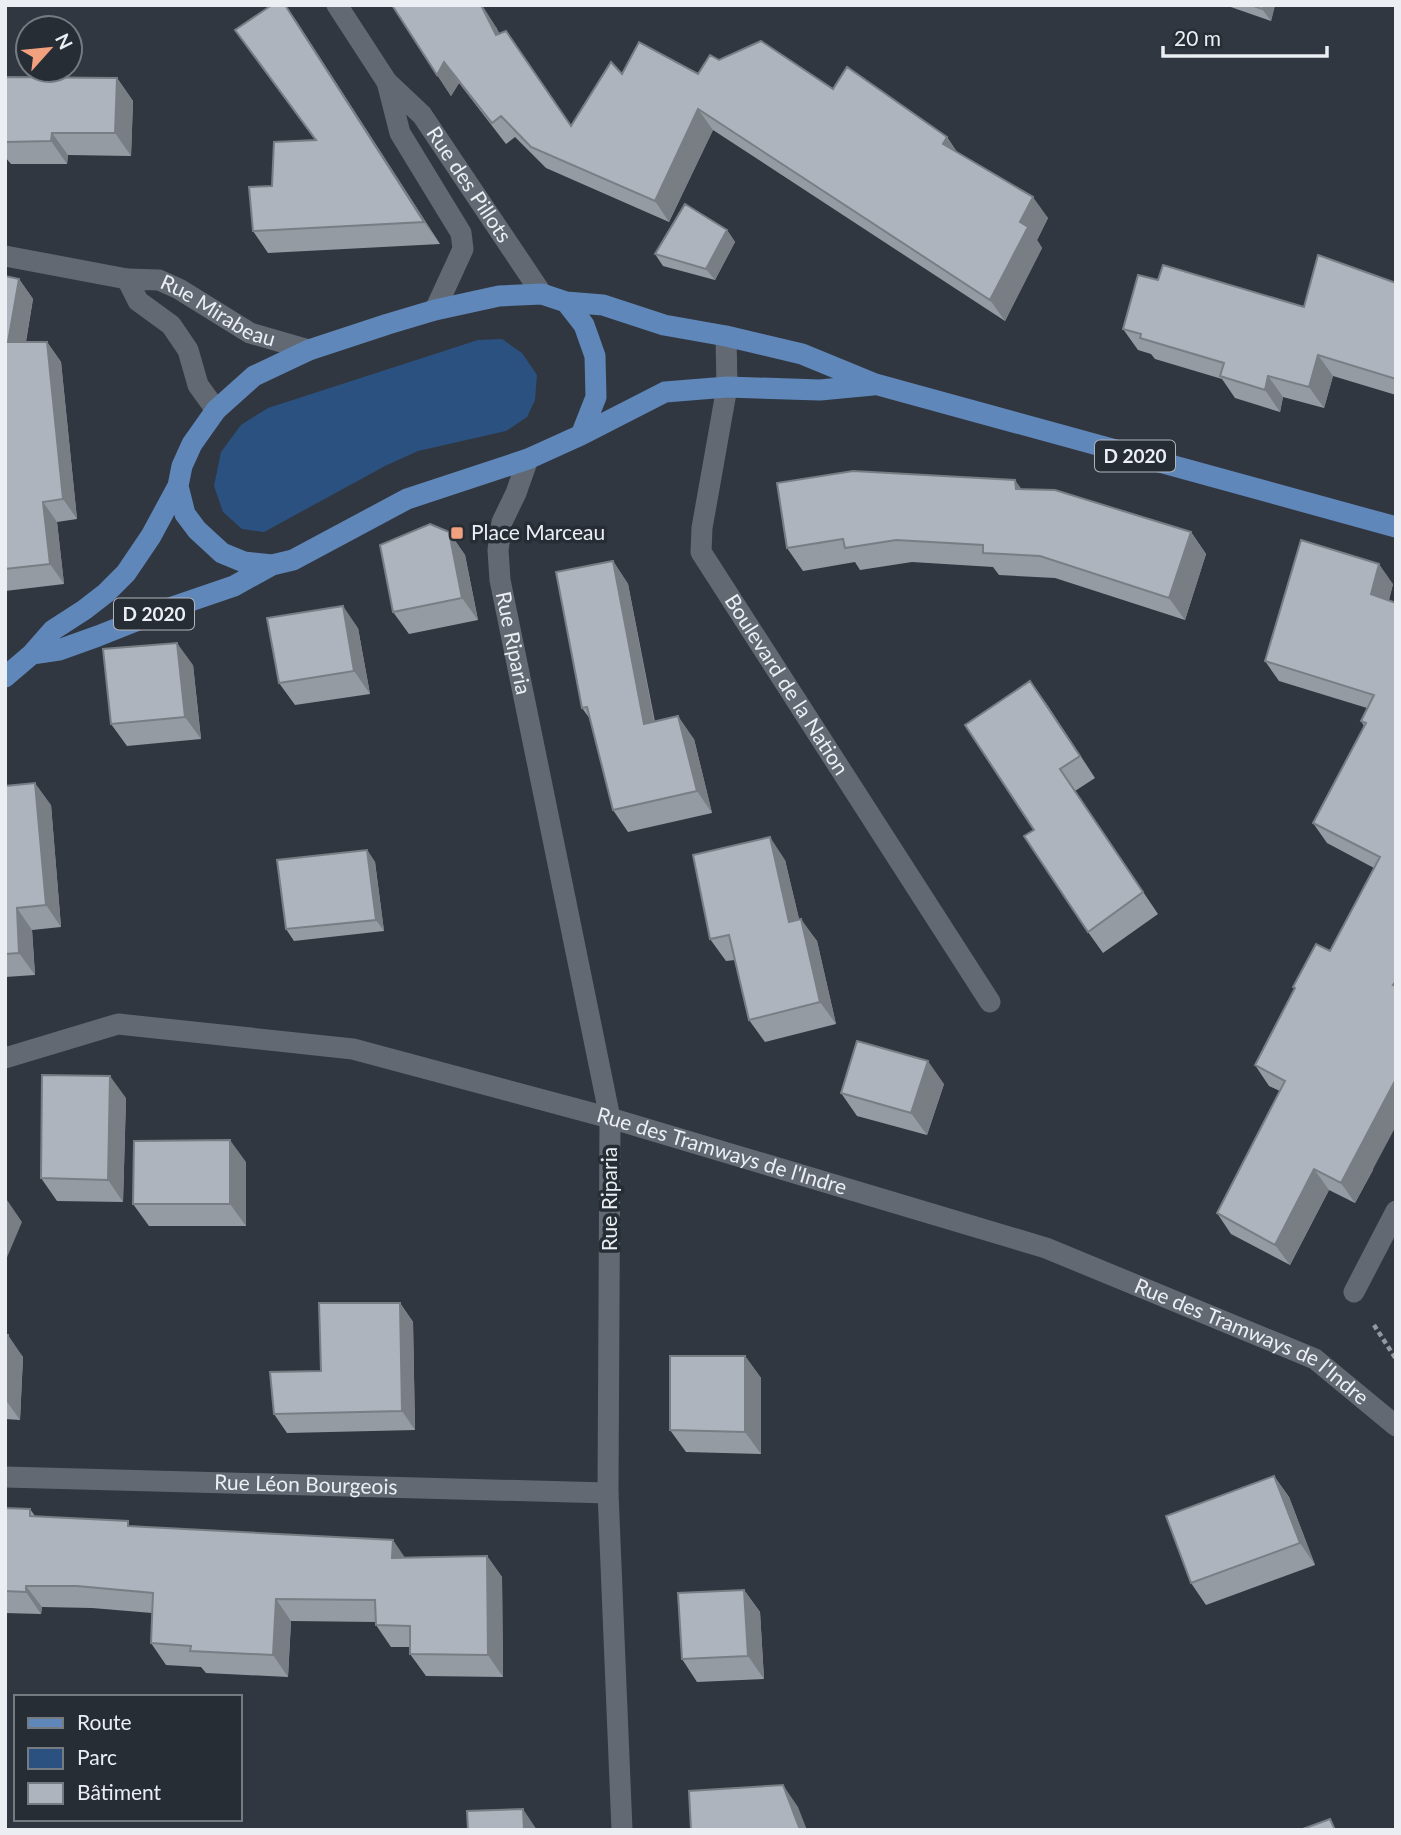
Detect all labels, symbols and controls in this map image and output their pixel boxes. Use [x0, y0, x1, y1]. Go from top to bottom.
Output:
north arrow [14, 14, 84, 84]
scale bar [1163, 14, 1328, 58]
text: 20 m [1174, 25, 1221, 50]
text: N [51, 29, 78, 53]
street label: Rue des Pillots [422, 121, 518, 247]
street label: Rue Mirabeau [157, 268, 279, 351]
road number: D 2020 [1095, 440, 1175, 471]
place label: Place Marceau [471, 519, 605, 544]
marker: Place Marceau [449, 525, 465, 541]
street label: Rue Riparia [492, 589, 537, 696]
street label: Boulevard de la Nation [720, 589, 855, 779]
road number: D 2020 [114, 598, 194, 629]
street label: Rue des Tramways de l'Indre [594, 1101, 850, 1199]
street label: Rue Riparia [596, 1147, 621, 1251]
street label: Rue des Tramways de l'Indre [1131, 1272, 1374, 1409]
street label: Rue Léon Bourgeois [214, 1469, 398, 1498]
legend [14, 1695, 242, 1821]
text: Route [77, 1709, 132, 1734]
text: Parc [77, 1744, 117, 1769]
text: Bâtiment [77, 1779, 162, 1804]

